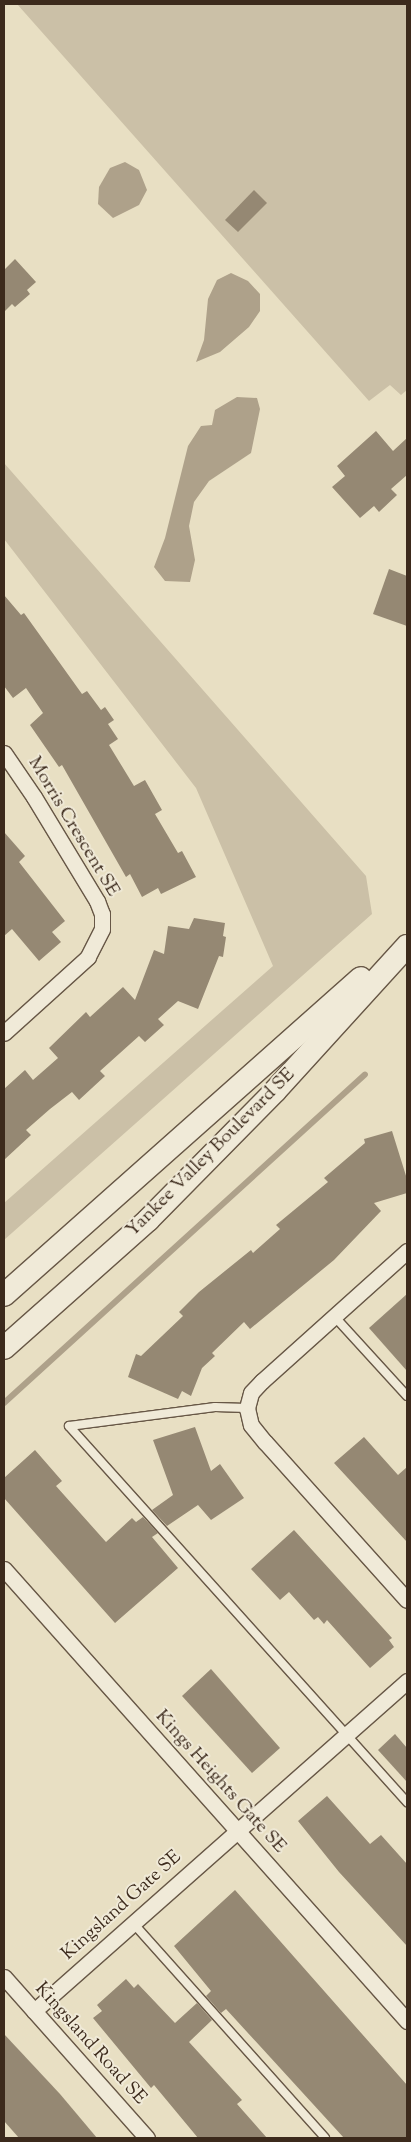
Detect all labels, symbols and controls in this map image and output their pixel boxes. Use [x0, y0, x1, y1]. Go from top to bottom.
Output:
street label: Morris Crescent SE [22, 753, 124, 901]
street label: Yankee Valley Boulevard SE [122, 1064, 300, 1242]
street label: Kings Heights Gate SE [150, 1706, 290, 1858]
street label: Kingsland Gate SE [57, 1846, 187, 1966]
street label: Kingsland Road SE [29, 1978, 151, 2110]

